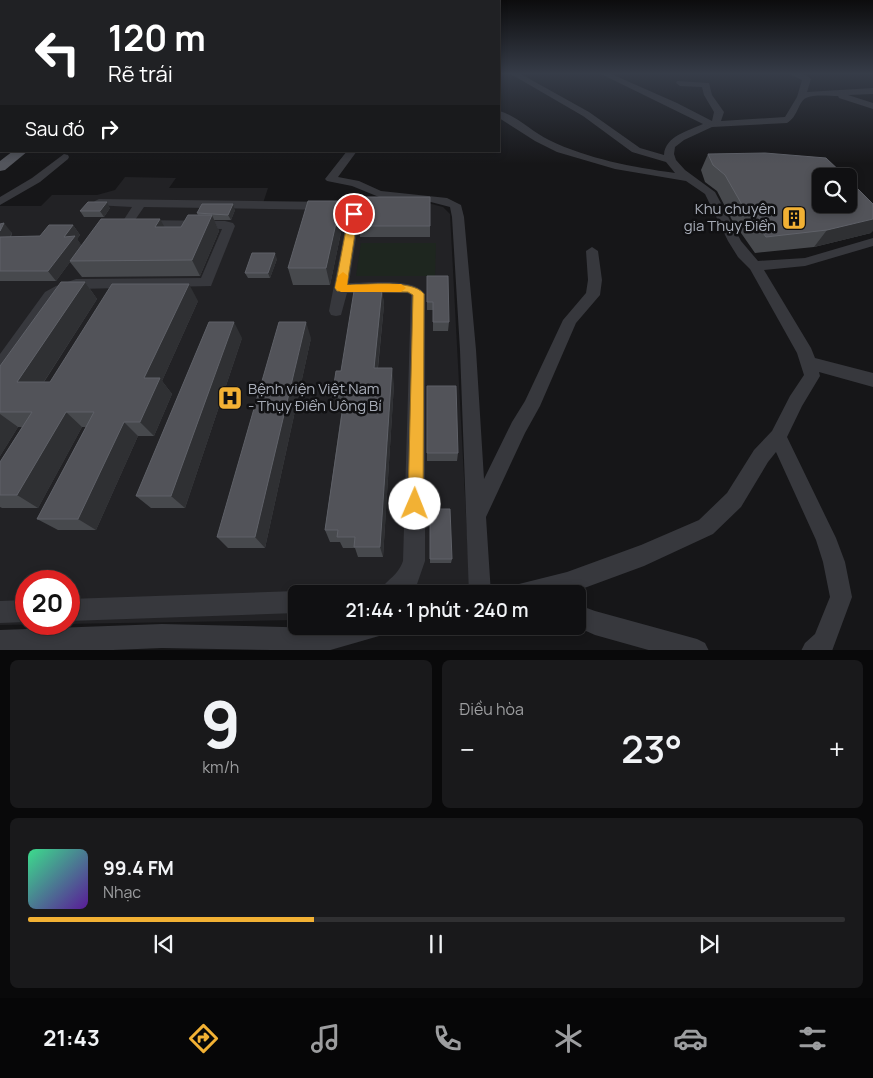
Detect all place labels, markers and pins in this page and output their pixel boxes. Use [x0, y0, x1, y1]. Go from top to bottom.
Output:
pin [333, 193, 375, 235]
place label: Khu chuyên gia Thụy Điển [684, 198, 776, 236]
building icon: Khu chuyên gia Thụy Điển [781, 205, 807, 231]
place label: Bệnh viện Việt Nam - Thụy Điển Uông Bí [248, 378, 382, 416]
hospital icon: Bệnh viện Việt Nam - Thụy Điển Uông Bí [217, 385, 243, 411]

